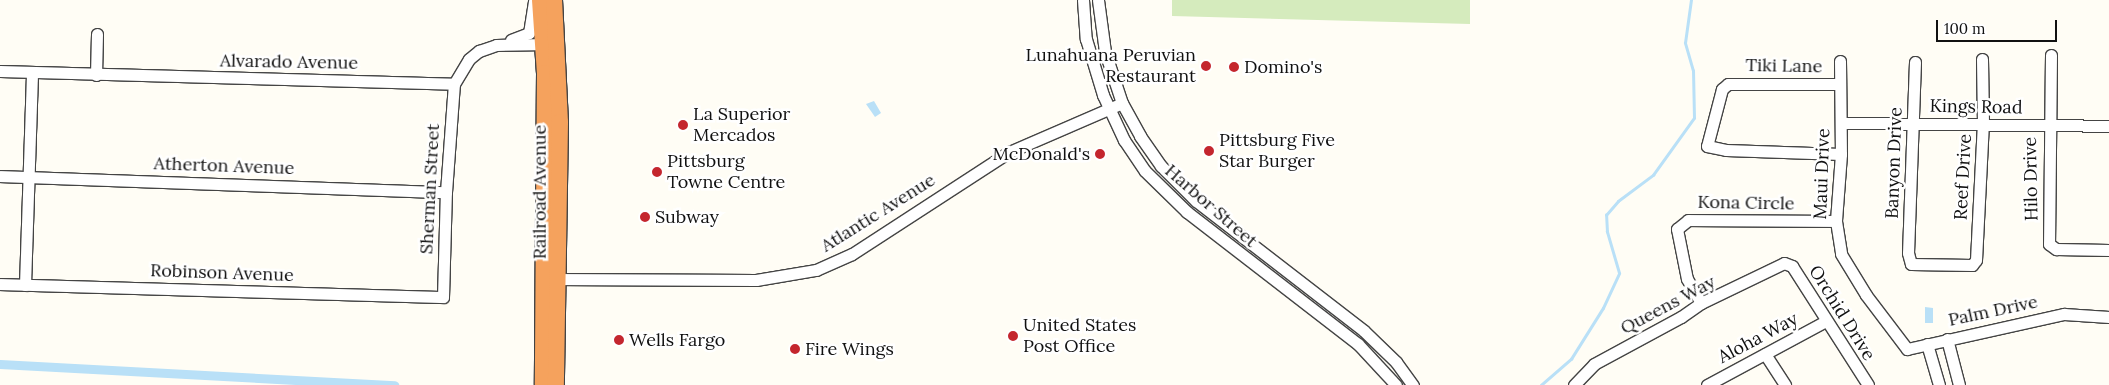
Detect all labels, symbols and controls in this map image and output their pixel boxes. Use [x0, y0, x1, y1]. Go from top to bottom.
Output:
scale bar [1939, 10, 2060, 42]
text: 100 m [1944, 19, 1985, 38]
place label: Lunahuana Peruvian Restaurant [1026, 45, 1196, 88]
street label: Alvarado Avenue [220, 50, 358, 74]
street label: Tiki Lane [1745, 55, 1823, 77]
place label: Domino's [1244, 56, 1322, 78]
marker: Lunahuana Peruvian Restaurant [1200, 60, 1212, 72]
marker: Domino's [1228, 61, 1240, 73]
street label: Kings Road [1929, 95, 2023, 119]
place label: La Superior Mercados [693, 104, 790, 146]
street label: Banyon Drive [1881, 107, 1907, 219]
marker: La Superior Mercados [677, 119, 689, 131]
street label: Sherman Street [416, 123, 444, 255]
street label: Railroad Avenue [529, 125, 551, 259]
street label: Maui Drive [1810, 128, 1834, 220]
place label: Pittsburg Five Star Burger [1219, 130, 1335, 172]
street label: Reef Drive [1950, 133, 1976, 221]
street label: Hilo Drive [2019, 137, 2043, 221]
place label: McDonald's [992, 143, 1090, 165]
marker: Pittsburg Five Star Burger [1203, 145, 1215, 157]
marker: McDonald's [1094, 148, 1106, 160]
place label: Pittsburg Towne Centre [667, 151, 785, 193]
street label: Atherton Avenue [153, 153, 295, 179]
street label: Harbor Street [1160, 160, 1262, 252]
marker: Pittsburg Towne Centre [651, 166, 663, 178]
street label: Atlantic Avenue [817, 169, 939, 257]
street label: Kona Circle [1697, 191, 1795, 215]
place label: Subway [655, 206, 719, 228]
marker: Subway [639, 211, 651, 223]
street label: Robinson Avenue [150, 260, 294, 286]
street label: Orchid Drive [1804, 262, 1880, 364]
street label: Queens Way [1617, 271, 1719, 339]
street label: Palm Drive [1946, 291, 2040, 331]
street label: Aloha Way [1714, 308, 1802, 368]
place label: United States Post Office [1023, 315, 1136, 358]
place label: Wells Fargo [629, 329, 725, 351]
marker: United States Post Office [1007, 330, 1019, 342]
marker: Wells Fargo [613, 334, 625, 346]
place label: Fire Wings [805, 338, 894, 360]
marker: Fire Wings [789, 343, 801, 355]

